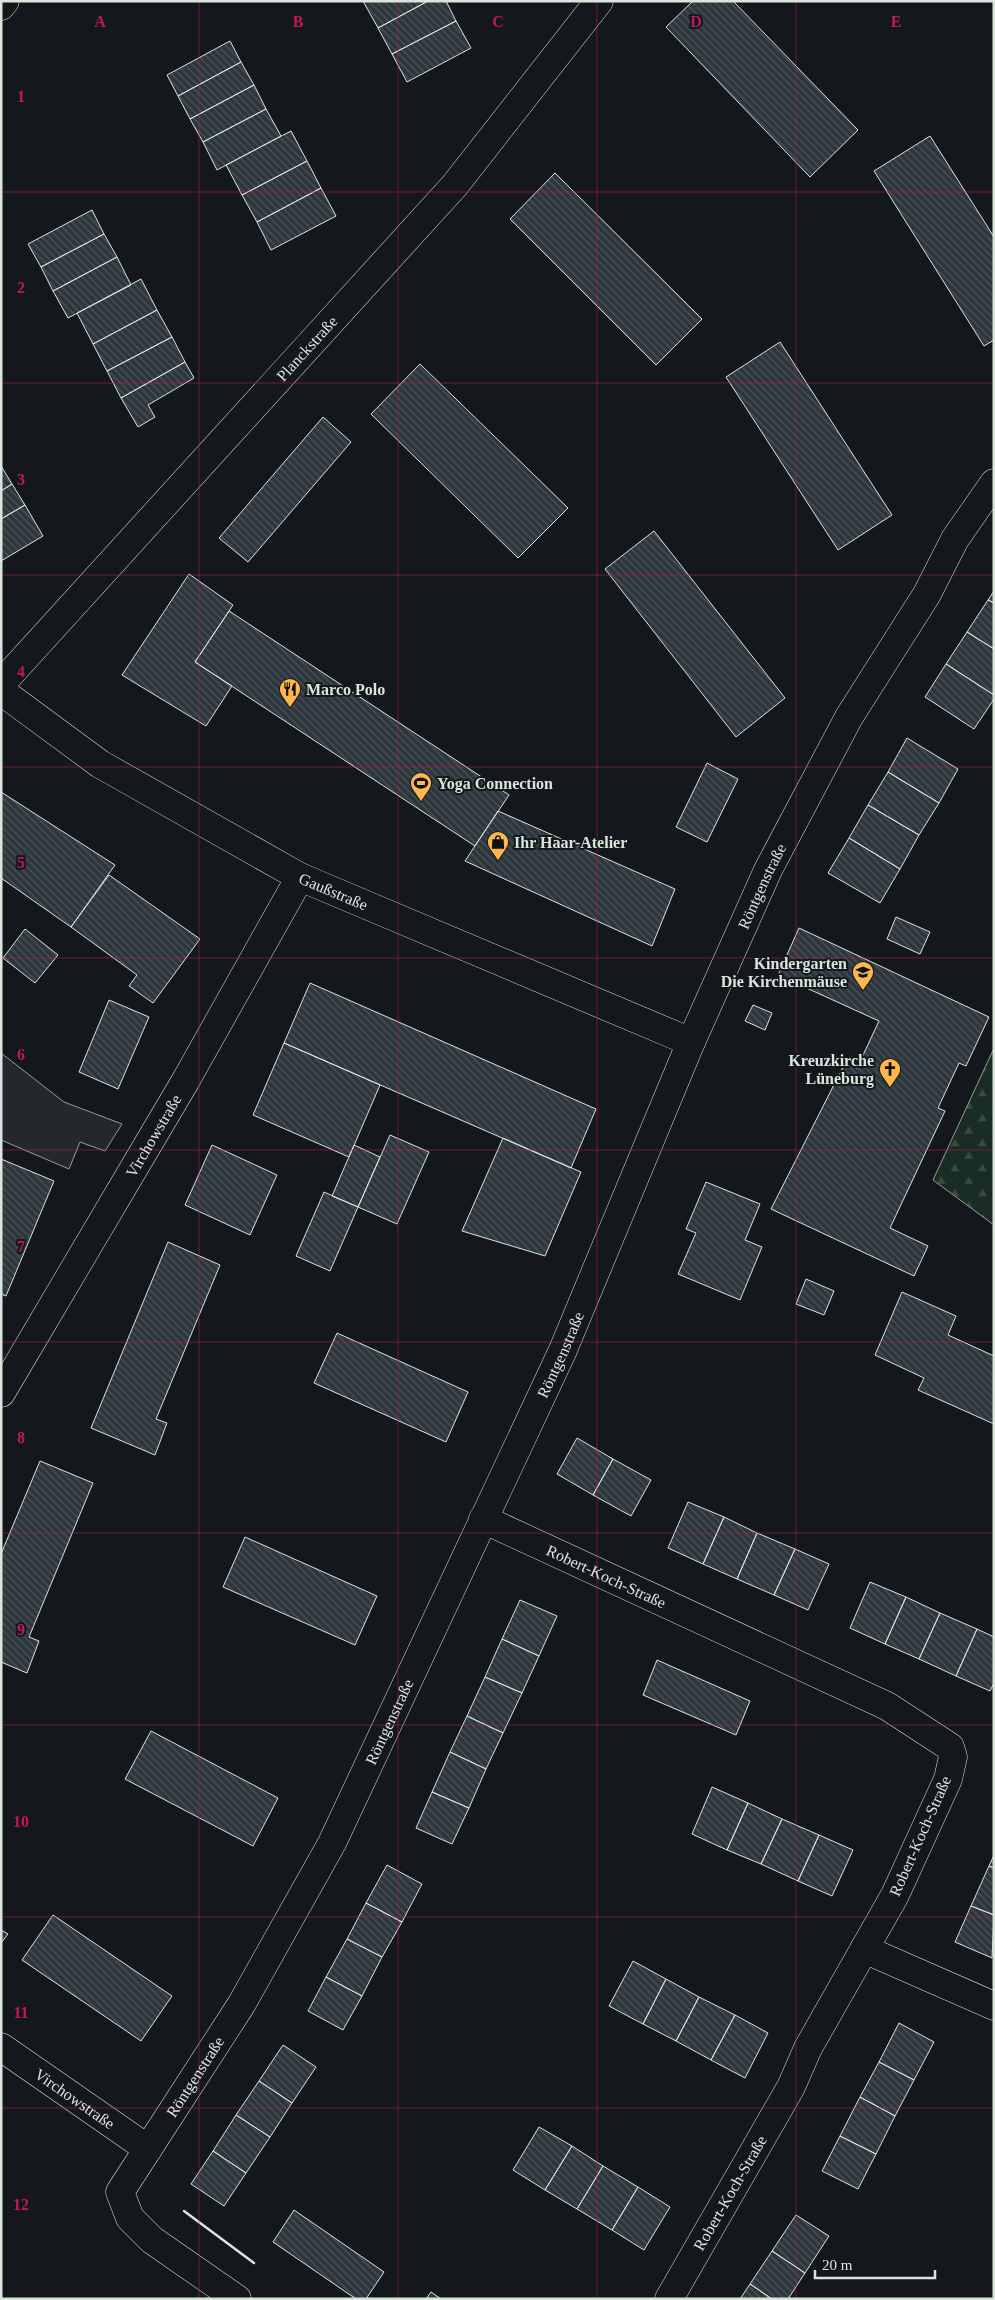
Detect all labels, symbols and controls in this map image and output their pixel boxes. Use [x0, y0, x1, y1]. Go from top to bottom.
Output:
text: A [94, 13, 106, 30]
text: B [293, 13, 304, 30]
text: C [492, 13, 504, 30]
text: D [690, 13, 702, 30]
text: E [891, 13, 901, 30]
text: 1 [17, 88, 25, 105]
text: 2 [17, 279, 25, 296]
street label: Planckstraße [273, 312, 340, 384]
text: 3 [17, 471, 25, 488]
text: 4 [17, 663, 25, 680]
restaurant icon: Marco Polo [278, 677, 302, 708]
place label: Marco Polo [306, 681, 385, 698]
sports icon: Yoga Connection [409, 771, 433, 802]
place label: Yoga Connection [437, 775, 553, 793]
shop icon: Ihr Haar-Atelier [486, 830, 510, 861]
place label: Ihr Haar-Atelier [514, 834, 627, 851]
street label: Röntgenstraße [734, 841, 789, 932]
text: 5 [17, 854, 25, 871]
street label: Gaußstraße [297, 869, 370, 913]
place label: Kindergarten Die Kirchenmäuse [721, 955, 847, 990]
school or university icon: Kindergarten Die Kirchenmäuse [851, 960, 875, 991]
text: 6 [17, 1046, 25, 1063]
place label: Kreuzkirche Lüneburg [788, 1052, 874, 1088]
church icon: Kreuzkirche Lüneburg [878, 1057, 902, 1088]
street label: Virchowstraße [122, 1091, 184, 1180]
text: 7 [17, 1238, 25, 1255]
street label: Röntgenstraße [533, 1309, 587, 1400]
text: 8 [17, 1429, 25, 1446]
street label: Robert-Koch-Straße [544, 1541, 669, 1611]
text: 9 [17, 1621, 25, 1638]
street label: Röntgenstraße [362, 1676, 416, 1767]
street label: Robert-Koch-Straße [886, 1773, 954, 1899]
text: 10 [13, 1813, 29, 1830]
text: 11 [13, 2004, 29, 2021]
street label: Röntgenstraße [162, 2033, 227, 2120]
street label: Virchowstraße [32, 2065, 118, 2132]
street label: Robert-Koch-Straße [690, 2133, 770, 2253]
text: 12 [13, 2196, 29, 2213]
scale bar [815, 2248, 935, 2280]
text: 20 m [822, 2257, 853, 2273]

